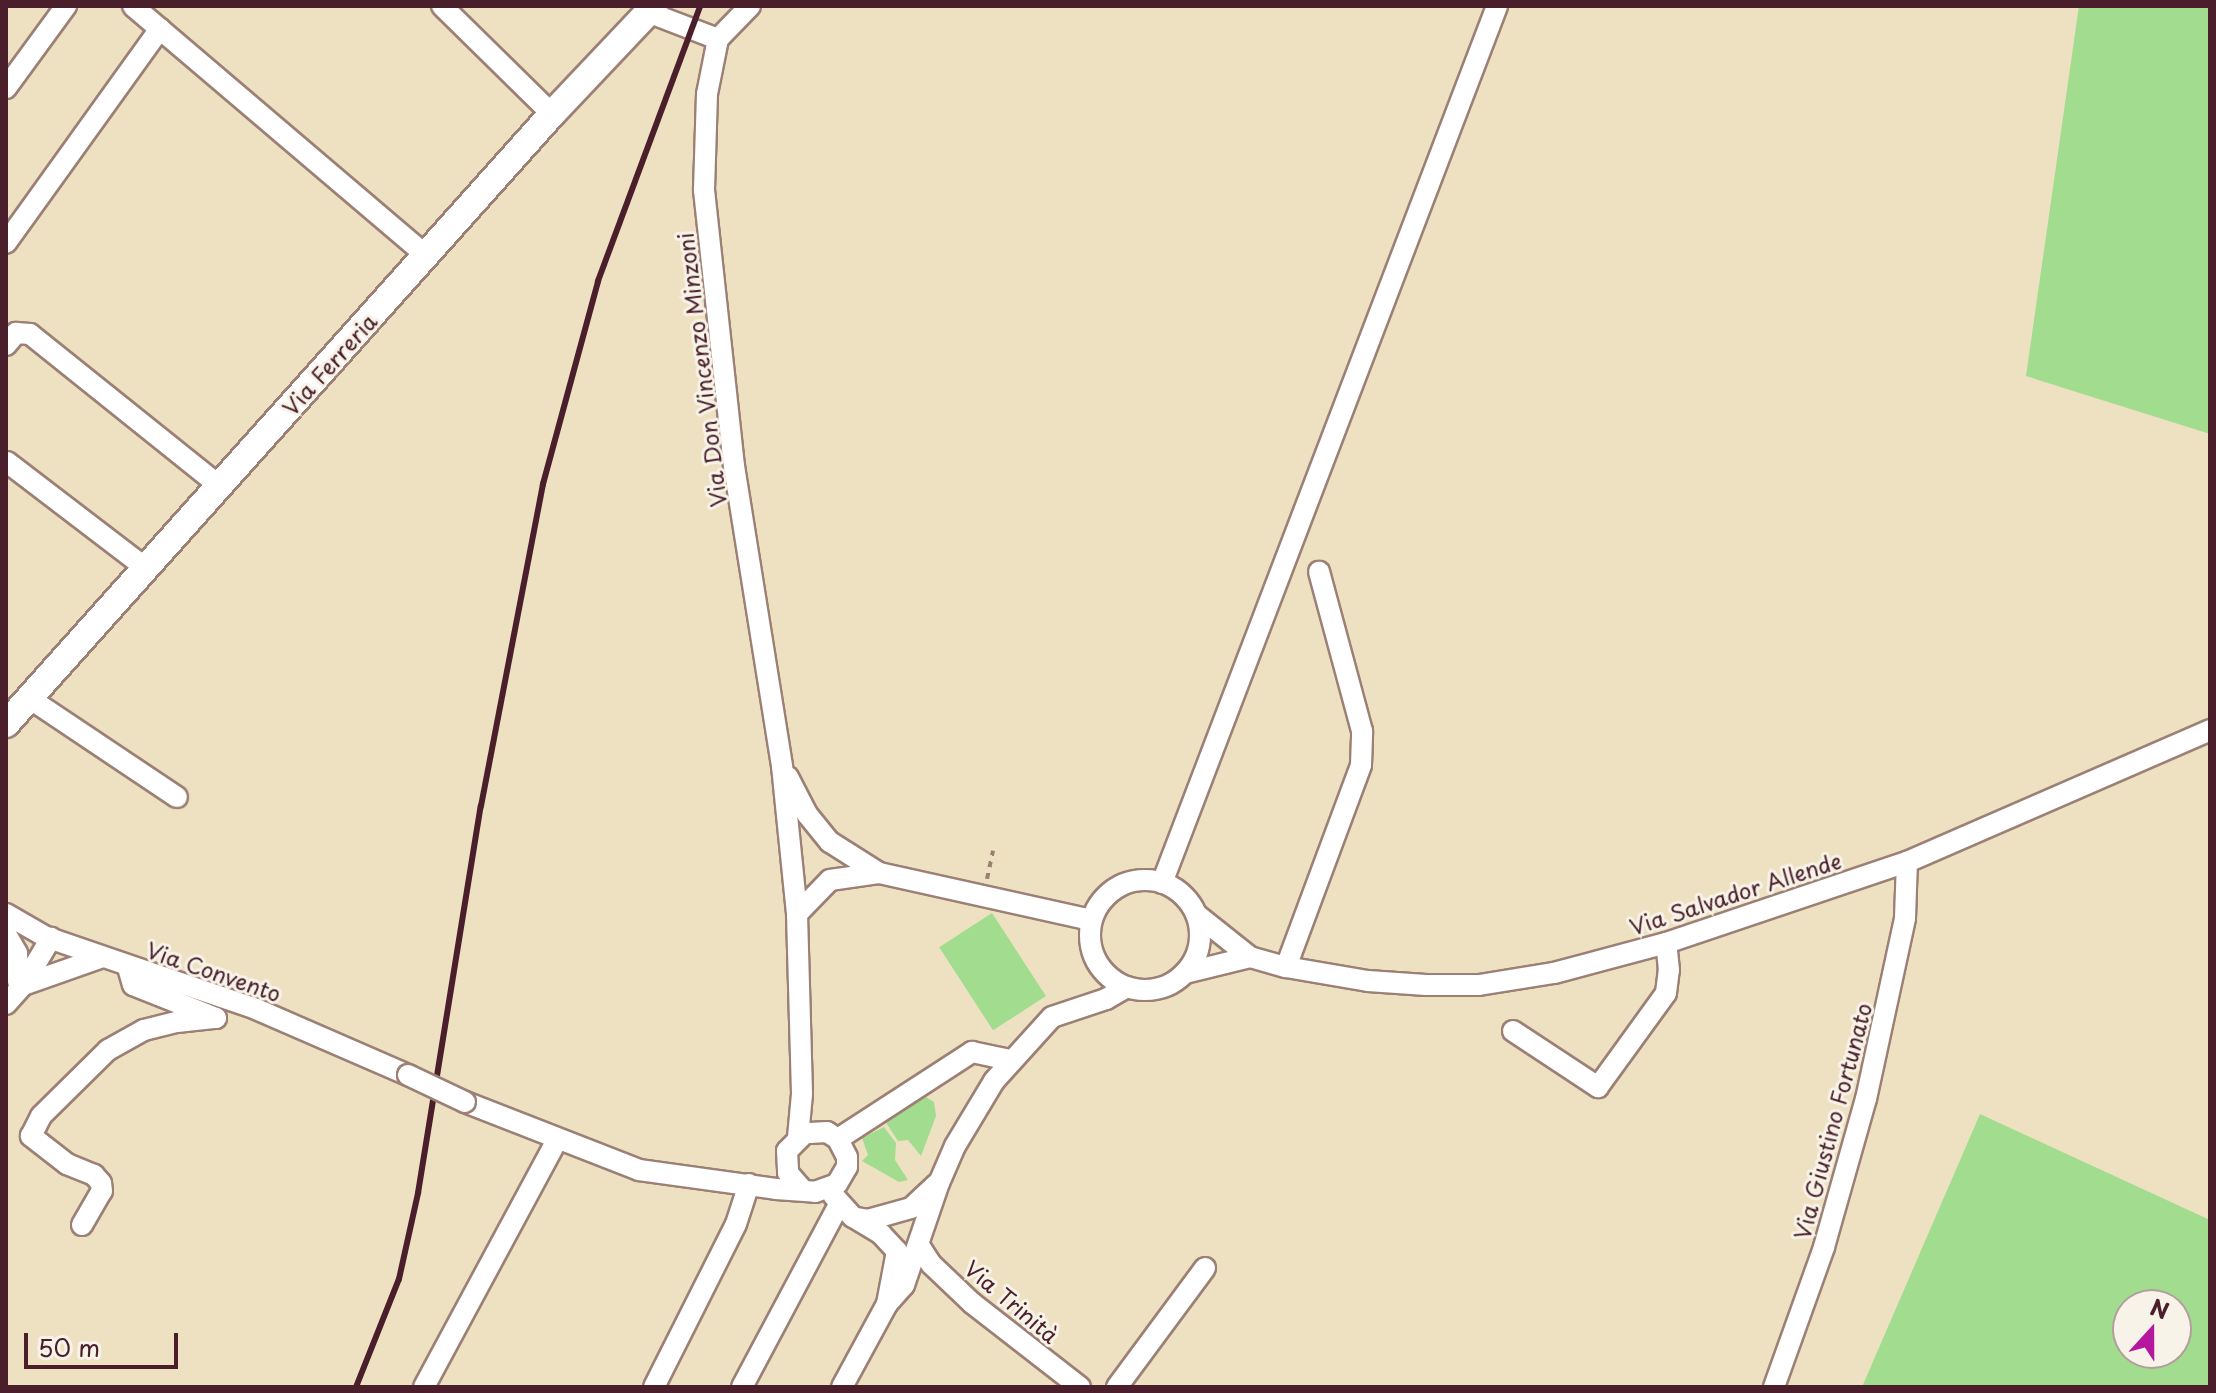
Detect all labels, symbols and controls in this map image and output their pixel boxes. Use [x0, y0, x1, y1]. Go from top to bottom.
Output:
street label: Via Don Vincenzo Minzoni [671, 233, 731, 507]
street label: Via Ferreria [277, 308, 381, 420]
street label: Via Salvador Allende [1626, 846, 1844, 940]
street label: Via Convento [143, 936, 285, 1006]
street label: Via Giustino Fortunato [1788, 1000, 1876, 1242]
street label: Via Trinità [960, 1254, 1064, 1348]
north arrow [2112, 1289, 2192, 1369]
text: N [2146, 1289, 2174, 1327]
scale bar [28, 1317, 182, 1367]
text: 50 m [38, 1329, 100, 1365]

